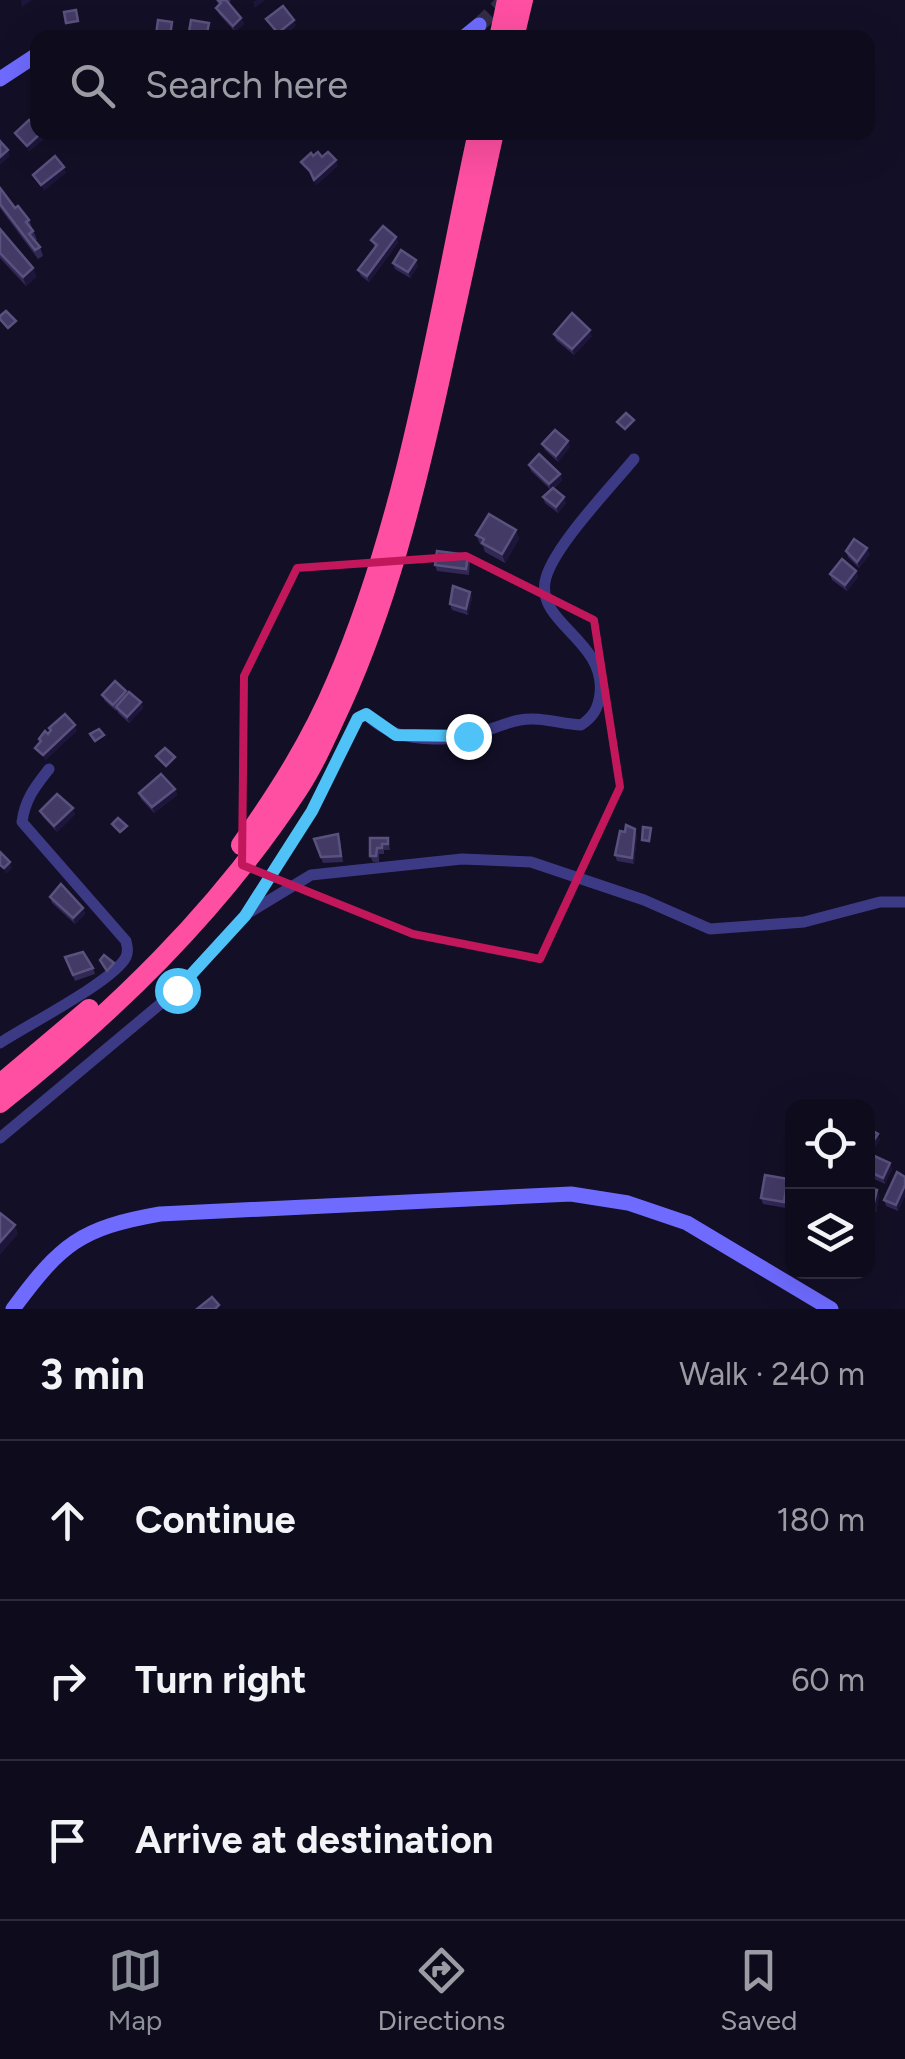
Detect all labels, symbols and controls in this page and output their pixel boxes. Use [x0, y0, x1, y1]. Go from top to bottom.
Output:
search box [30, 30, 875, 140]
icon: search [65, 58, 120, 113]
text: Search here [145, 62, 348, 108]
route end [446, 714, 492, 760]
route start [155, 968, 201, 1014]
map controls [785, 1099, 875, 1279]
button: locate [785, 1099, 875, 1189]
button: layers [785, 1189, 875, 1279]
text: 3 min [40, 1349, 145, 1400]
text: Walk · 240 m [679, 1355, 865, 1393]
icon: ahead [40, 1493, 95, 1548]
text: Continue [135, 1497, 296, 1543]
text: 180 m [776, 1501, 865, 1539]
icon: right [40, 1653, 95, 1708]
text: Turn right [135, 1657, 307, 1703]
text: 60 m [791, 1661, 865, 1699]
icon: arrive [40, 1813, 95, 1868]
text: Arrive at destination [135, 1817, 493, 1863]
tab: Map [108, 1943, 163, 2037]
tab: Directions [378, 1943, 505, 2037]
tab: Saved [720, 1943, 797, 2037]

